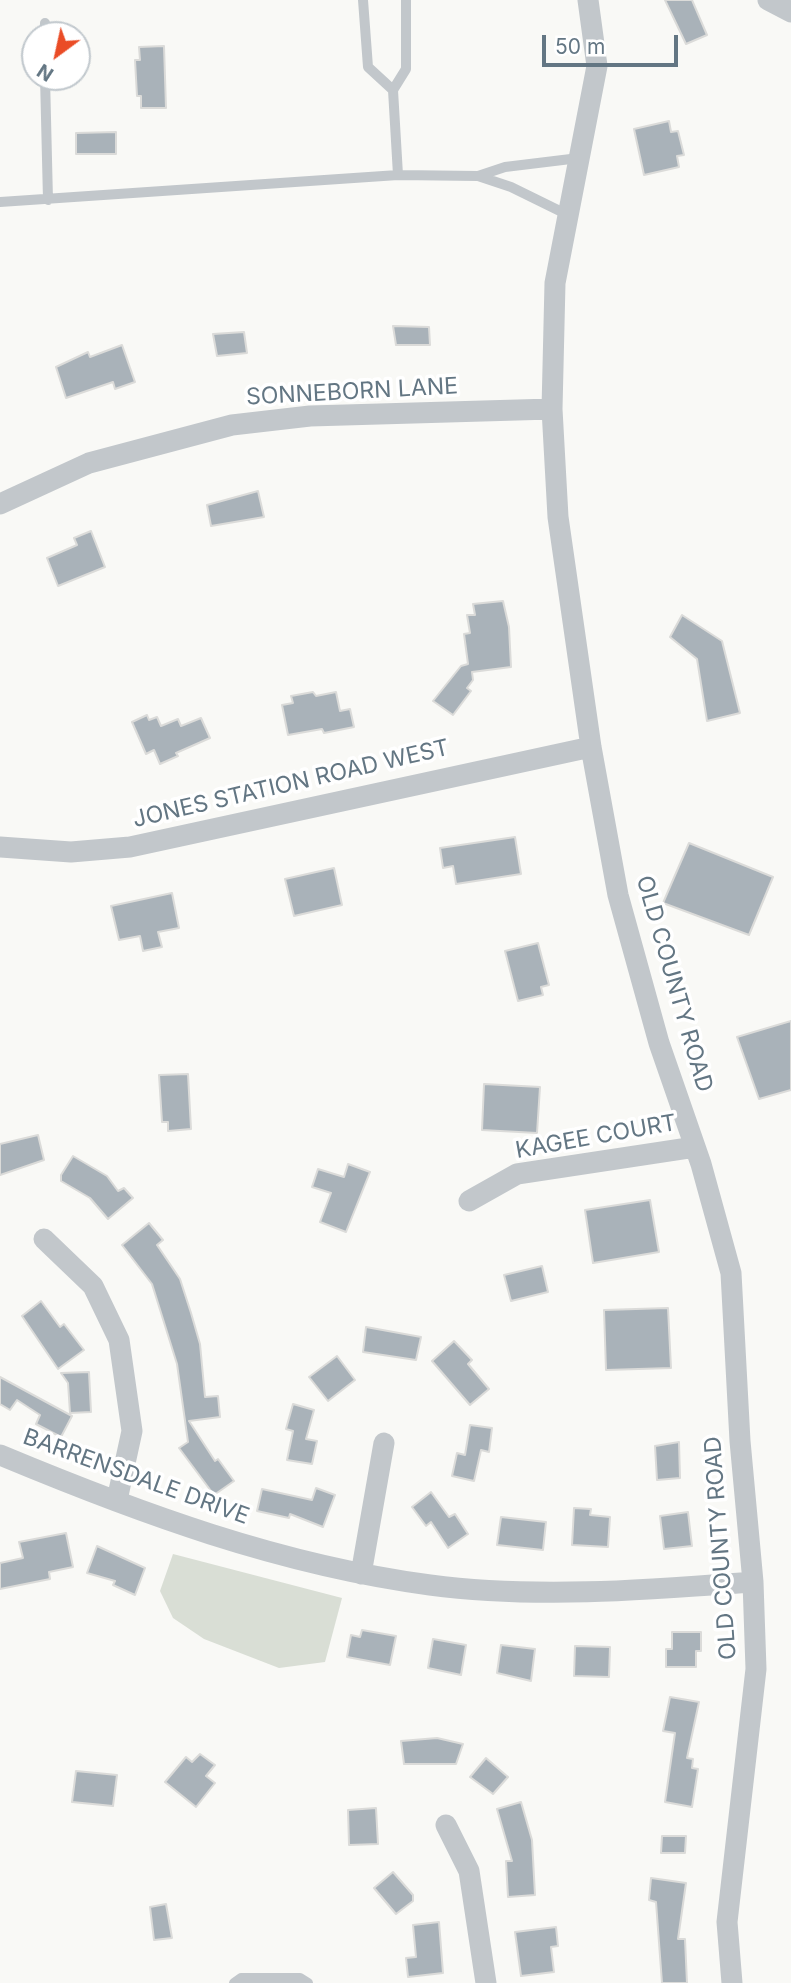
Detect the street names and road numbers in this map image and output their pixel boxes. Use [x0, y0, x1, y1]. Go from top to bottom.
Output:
street label: SONNEBORN LANE [245, 373, 459, 411]
street label: JONES STATION ROAD WEST [130, 734, 452, 834]
street label: OLD COUNTY ROAD [630, 873, 718, 1095]
street label: KAGEE COURT [513, 1109, 679, 1165]
street label: BARRENSDALE DRIVE [19, 1423, 253, 1531]
street label: OLD COUNTY ROAD [699, 1435, 743, 1661]

